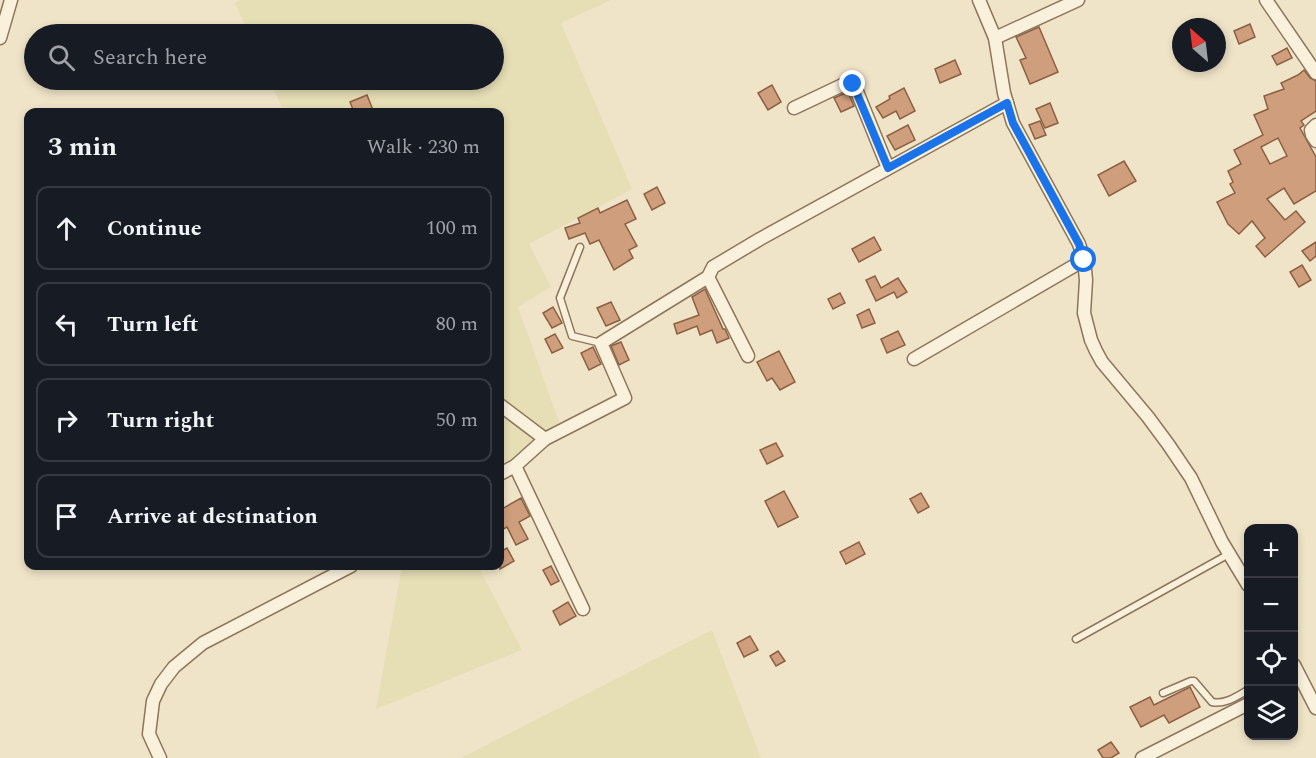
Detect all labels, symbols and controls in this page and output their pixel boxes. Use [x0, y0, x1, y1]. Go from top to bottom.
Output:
north arrow [1172, 18, 1226, 72]
search box [24, 24, 504, 90]
icon: search [45, 41, 78, 74]
text: Search here [93, 41, 207, 74]
route end [839, 70, 865, 96]
text: 3 min [48, 127, 117, 167]
text: Walk · 230 m [367, 132, 480, 162]
icon: ahead [50, 212, 83, 245]
text: Continue [107, 212, 202, 245]
text: 100 m [426, 213, 478, 243]
route start [1070, 246, 1096, 272]
icon: left [50, 308, 83, 341]
text: Turn left [107, 308, 199, 341]
text: 80 m [436, 309, 478, 339]
icon: right [50, 404, 83, 437]
text: Turn right [107, 404, 214, 437]
text: 50 m [436, 405, 478, 435]
icon: arrive [50, 500, 83, 533]
text: Arrive at destination [107, 500, 318, 533]
map controls [1244, 524, 1298, 740]
button: + [1244, 524, 1298, 578]
button: − [1244, 578, 1298, 632]
button: locate [1244, 632, 1298, 686]
button: layers [1244, 686, 1298, 740]

